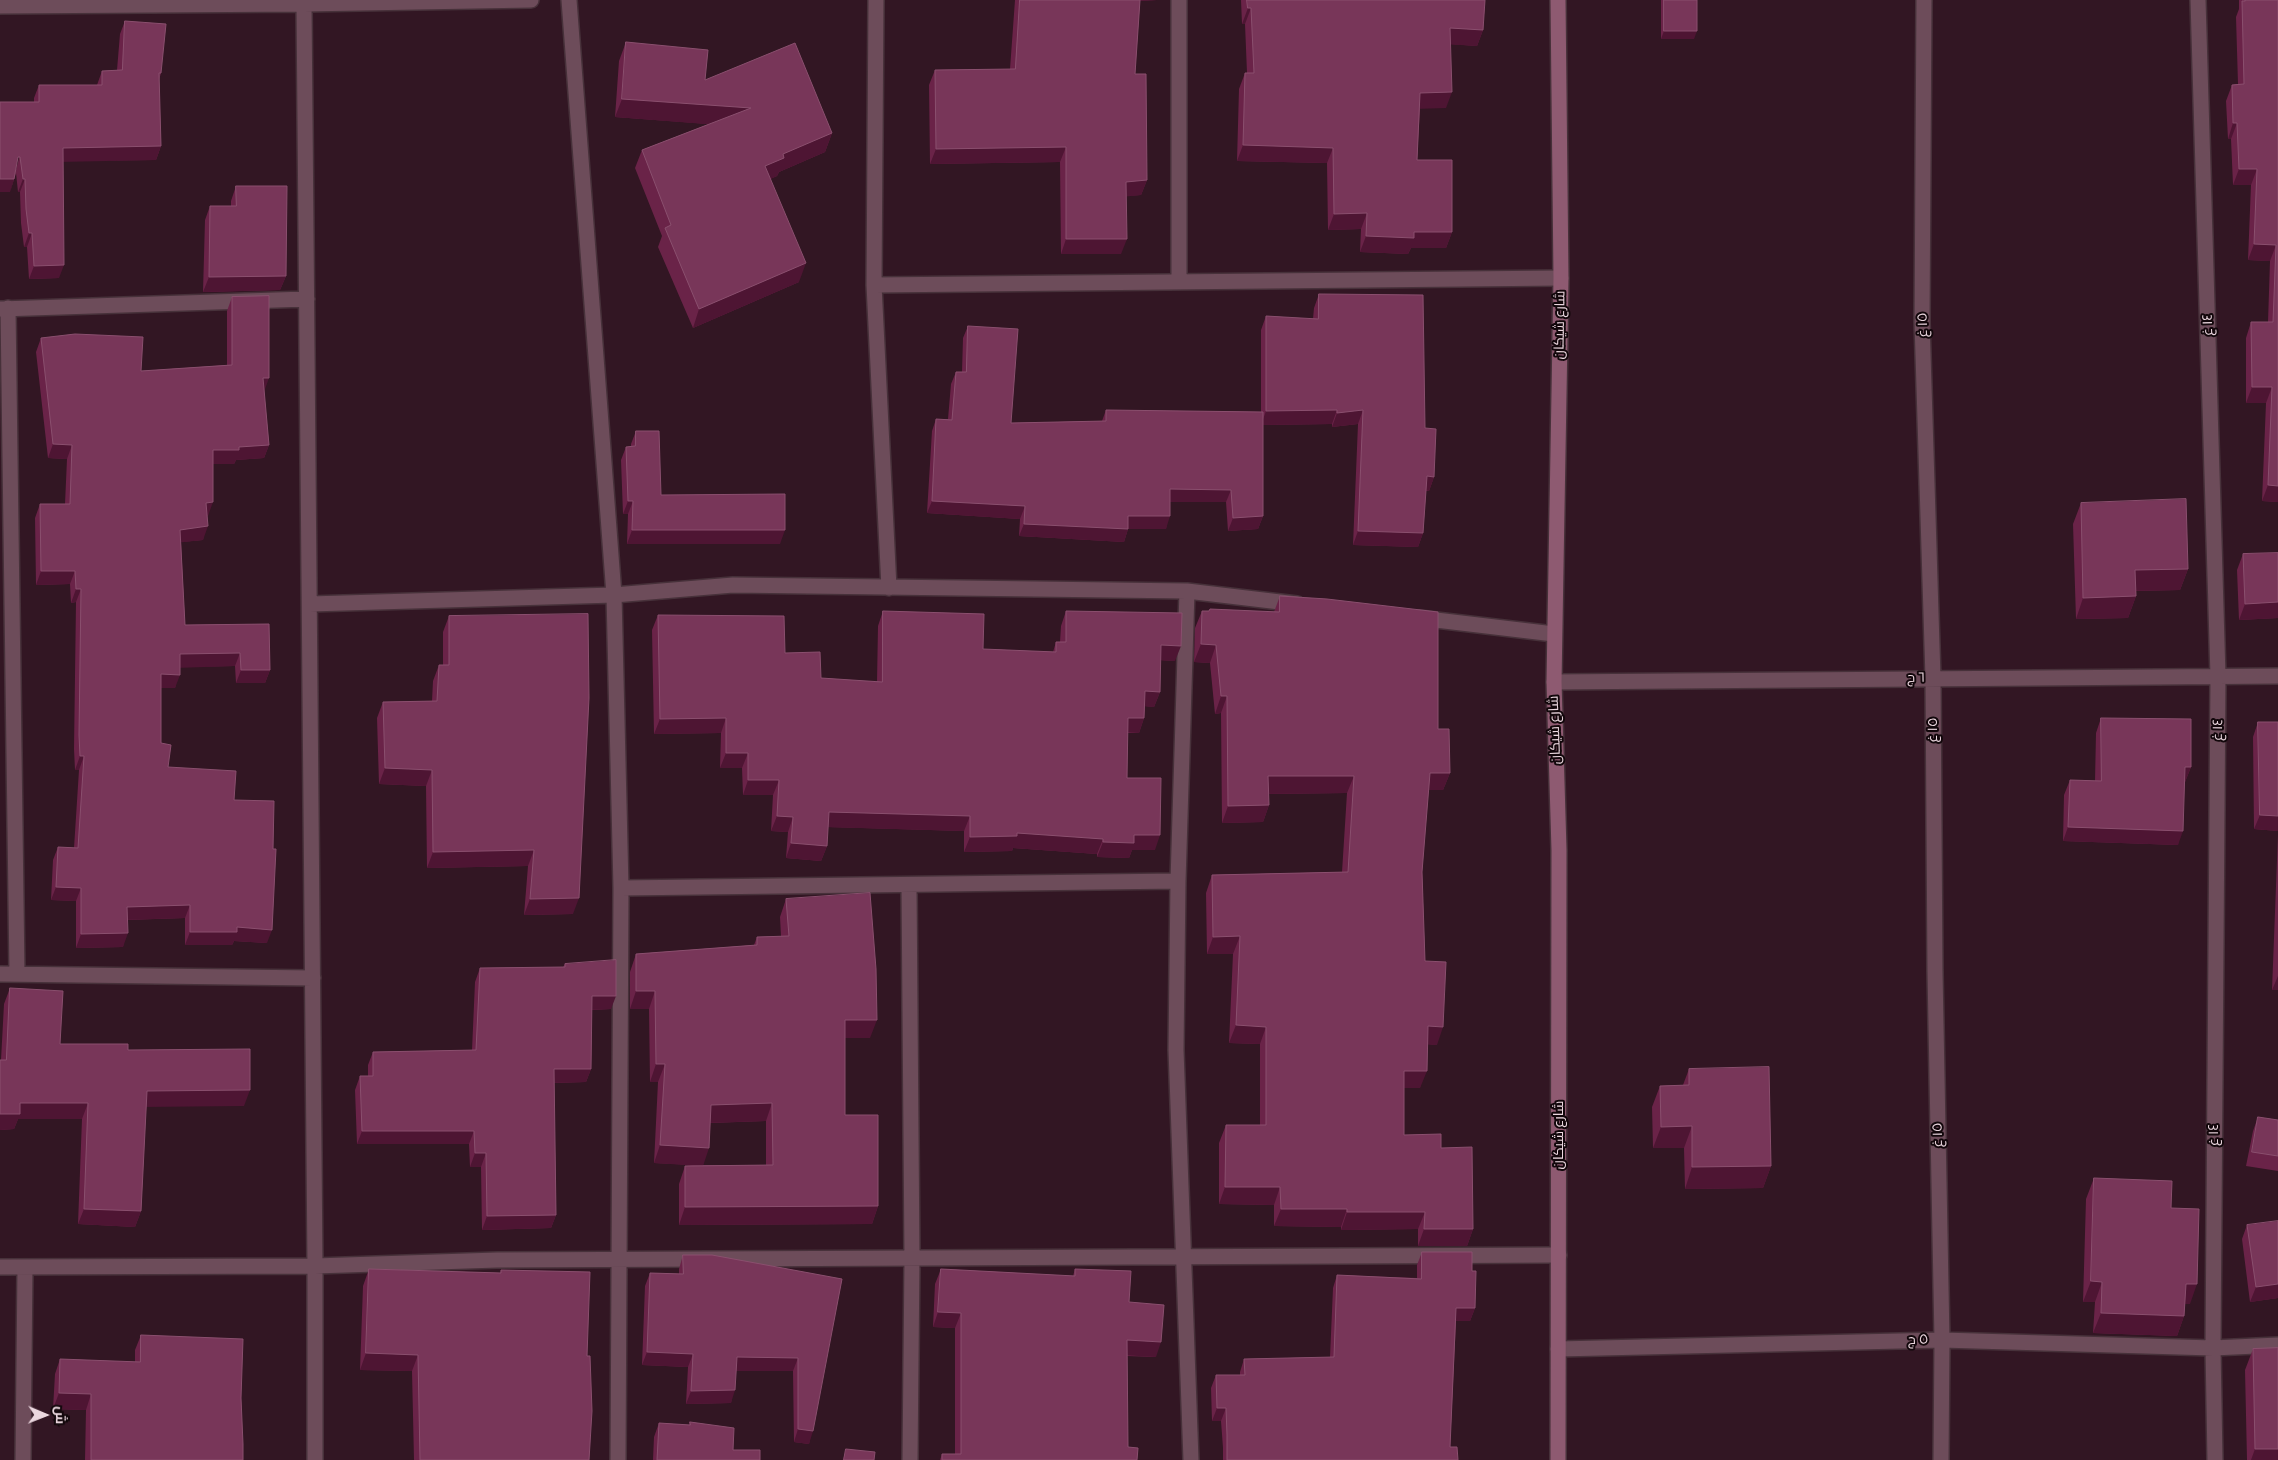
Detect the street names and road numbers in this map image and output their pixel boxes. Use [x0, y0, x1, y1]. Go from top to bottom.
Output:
street label: شارع شيكان [1551, 290, 1569, 360]
street label: ١٥ غ [1914, 312, 1932, 338]
street label: ١٤ غ [2199, 314, 2217, 336]
street label: ٦ ج [1907, 669, 1925, 687]
street label: شارع شيكان [1545, 695, 1565, 765]
street label: ١٥ غ [1925, 718, 1941, 742]
street label: ١٤ غ [2209, 719, 2227, 741]
street label: شارع شيكان [1551, 1101, 1567, 1169]
street label: ١٥ غ [1929, 1122, 1947, 1148]
street label: ١٤ غ [2206, 1124, 2222, 1146]
street label: ٥ ج [1907, 1331, 1929, 1349]

